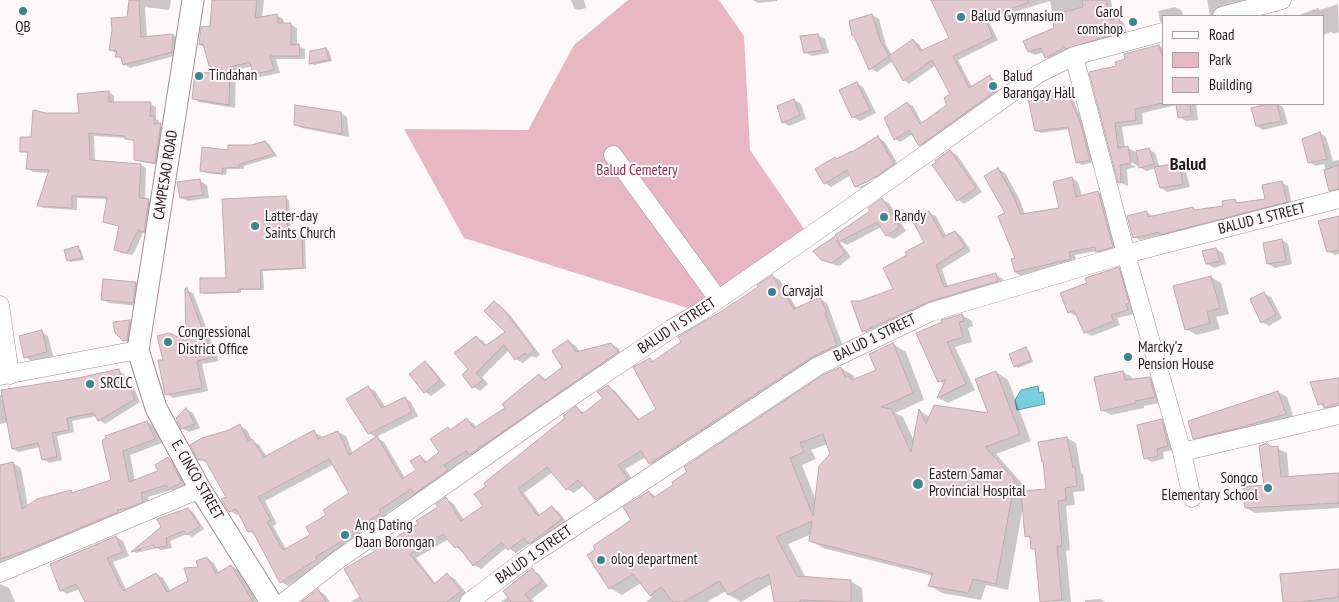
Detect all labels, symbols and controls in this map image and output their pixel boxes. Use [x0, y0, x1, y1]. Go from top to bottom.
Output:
place label: Garol comshop [1077, 4, 1123, 39]
marker: QB [17, 5, 29, 17]
place label: Balud Gymnasium [971, 8, 1064, 26]
marker: Balud Gymnasium [955, 11, 967, 23]
legend [1162, 15, 1324, 105]
marker: Garol comshop [1127, 16, 1139, 28]
place label: QB [15, 19, 31, 37]
text: Road [1209, 25, 1235, 44]
text: Park [1209, 50, 1231, 69]
place label: Tindahan [209, 67, 257, 85]
place label: Balud Barangay Hall [1003, 68, 1075, 103]
marker: Tindahan [193, 70, 205, 82]
text: Building [1209, 75, 1252, 94]
marker: Balud Barangay Hall [987, 80, 999, 92]
street label: CAMPESAO ROAD [150, 129, 182, 221]
district label: Balud [1170, 154, 1206, 176]
park label: Balud Cemetery [596, 162, 678, 180]
street label: BALUD 1 STREET [1217, 199, 1307, 239]
place label: Latter-day Saints Church [265, 208, 336, 243]
place label: Randy [894, 208, 926, 226]
marker: Randy [878, 211, 890, 223]
marker: Latter-day Saints Church [249, 220, 261, 232]
place label: Carvajal [782, 283, 823, 301]
marker: Carvajal [766, 286, 778, 298]
street label: BALUD II STREET [635, 294, 719, 358]
street label: BALUD 1 STREET [831, 310, 919, 366]
place label: Congressional District Office [178, 324, 250, 359]
marker: Congressional District Office [162, 336, 174, 348]
place label: Marcky'z Pension House [1138, 339, 1214, 374]
marker: Marcky'z Pension House [1122, 351, 1134, 363]
place label: SRCLC [100, 375, 132, 393]
marker: SRCLC [84, 378, 96, 390]
street label: E. CINCO STREET [167, 437, 227, 523]
place label: Eastern Samar Provincial Hospital [929, 466, 1026, 501]
place label: Songco Elementary School [1161, 470, 1258, 505]
marker: Eastern Samar Provincial Hospital [911, 477, 925, 491]
marker: Songco Elementary School [1262, 482, 1274, 494]
place label: Ang Dating Daan Borongan [355, 517, 434, 552]
street label: BALUD 1 STREET [492, 522, 576, 588]
marker: Ang Dating Daan Borongan [339, 529, 351, 541]
place label: olog department [611, 551, 698, 569]
marker: olog department [595, 554, 607, 566]

